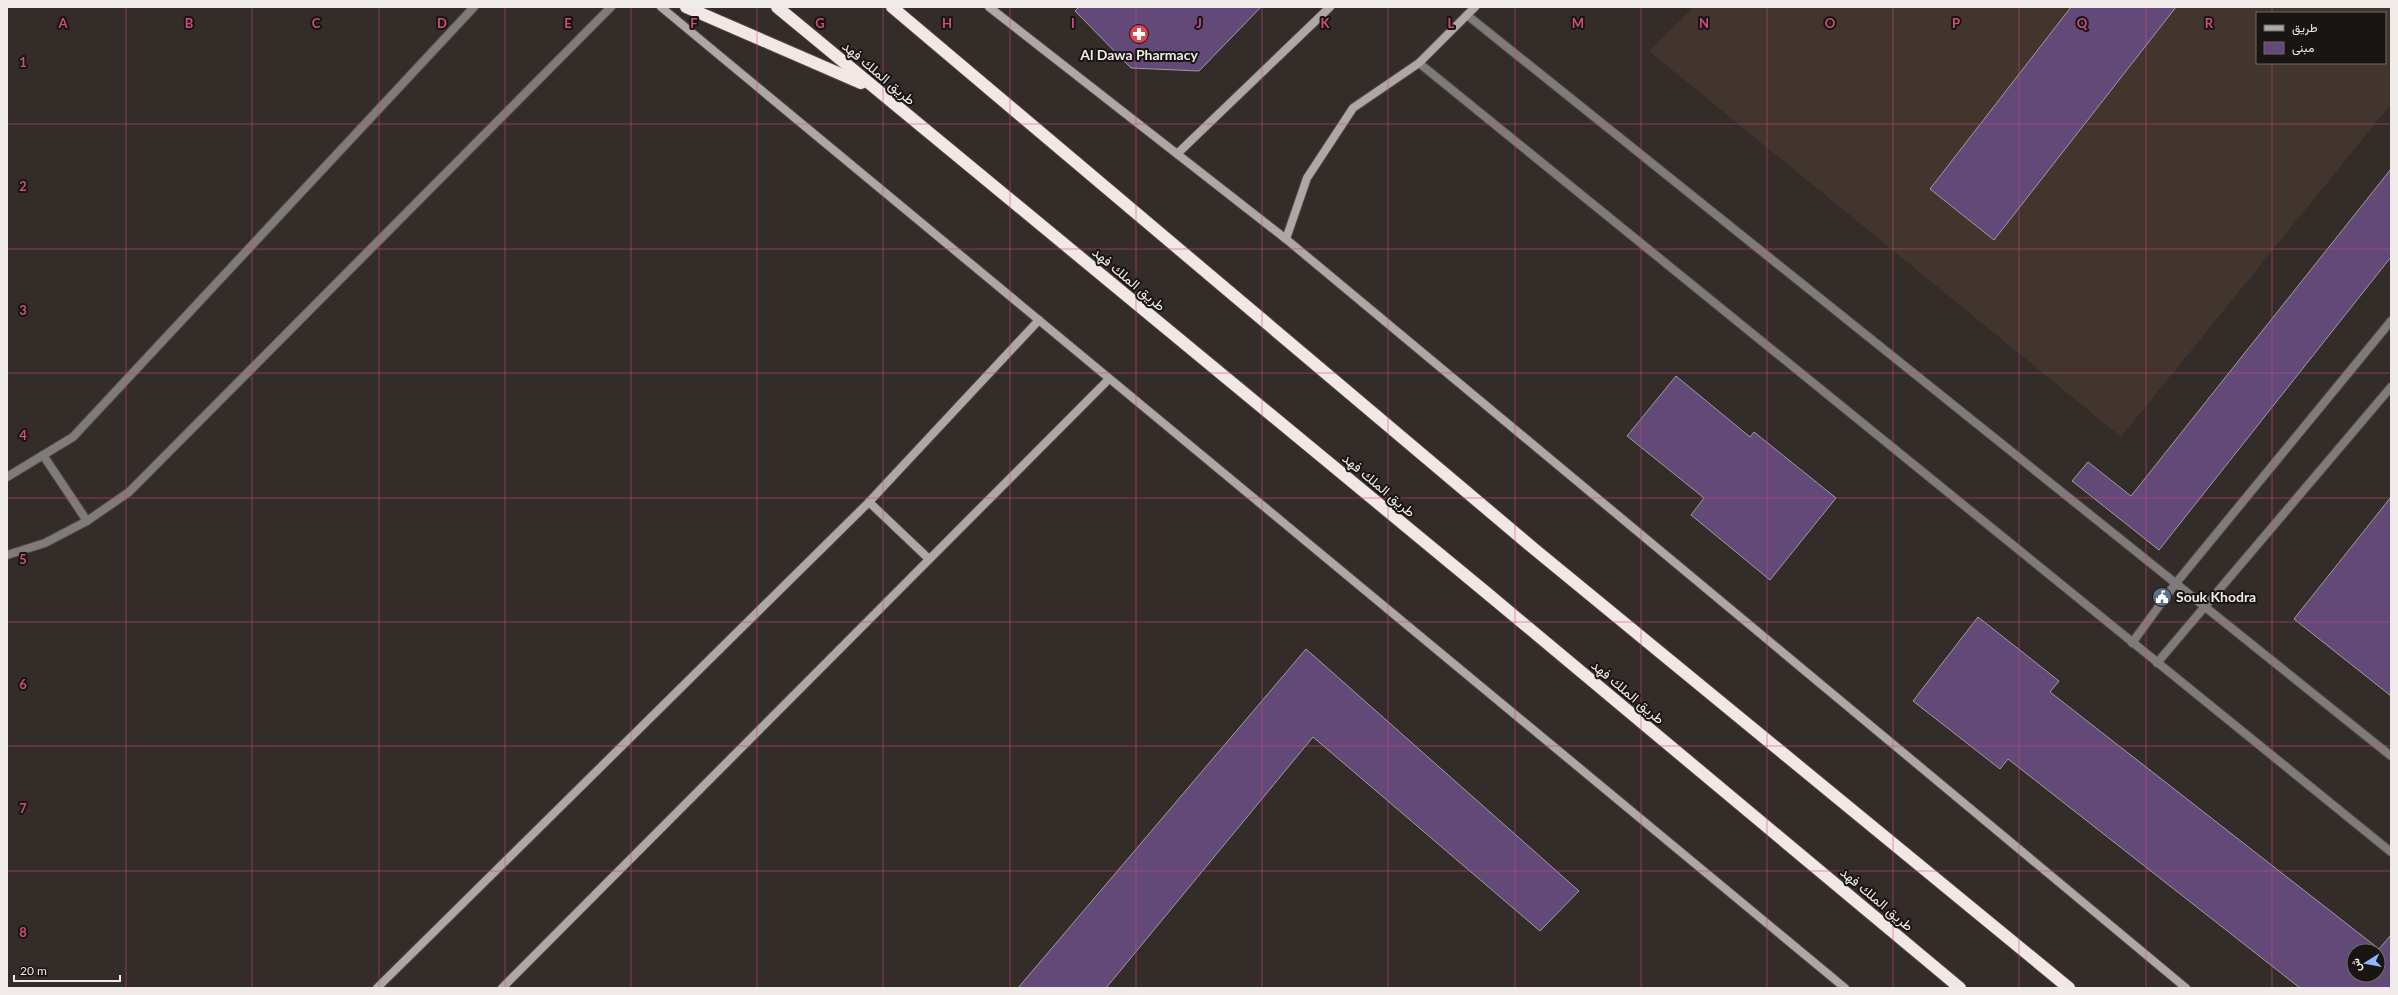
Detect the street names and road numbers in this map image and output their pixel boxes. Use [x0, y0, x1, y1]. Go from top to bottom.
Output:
street label: طريق الملك فهد [839, 37, 919, 109]
street label: طريق الملك فهد [1089, 243, 1169, 315]
street label: طريق الملك فهد [1339, 449, 1419, 521]
street label: طريق الملك فهد [1588, 656, 1668, 728]
street label: طريق الملك فهد [1837, 863, 1917, 935]

